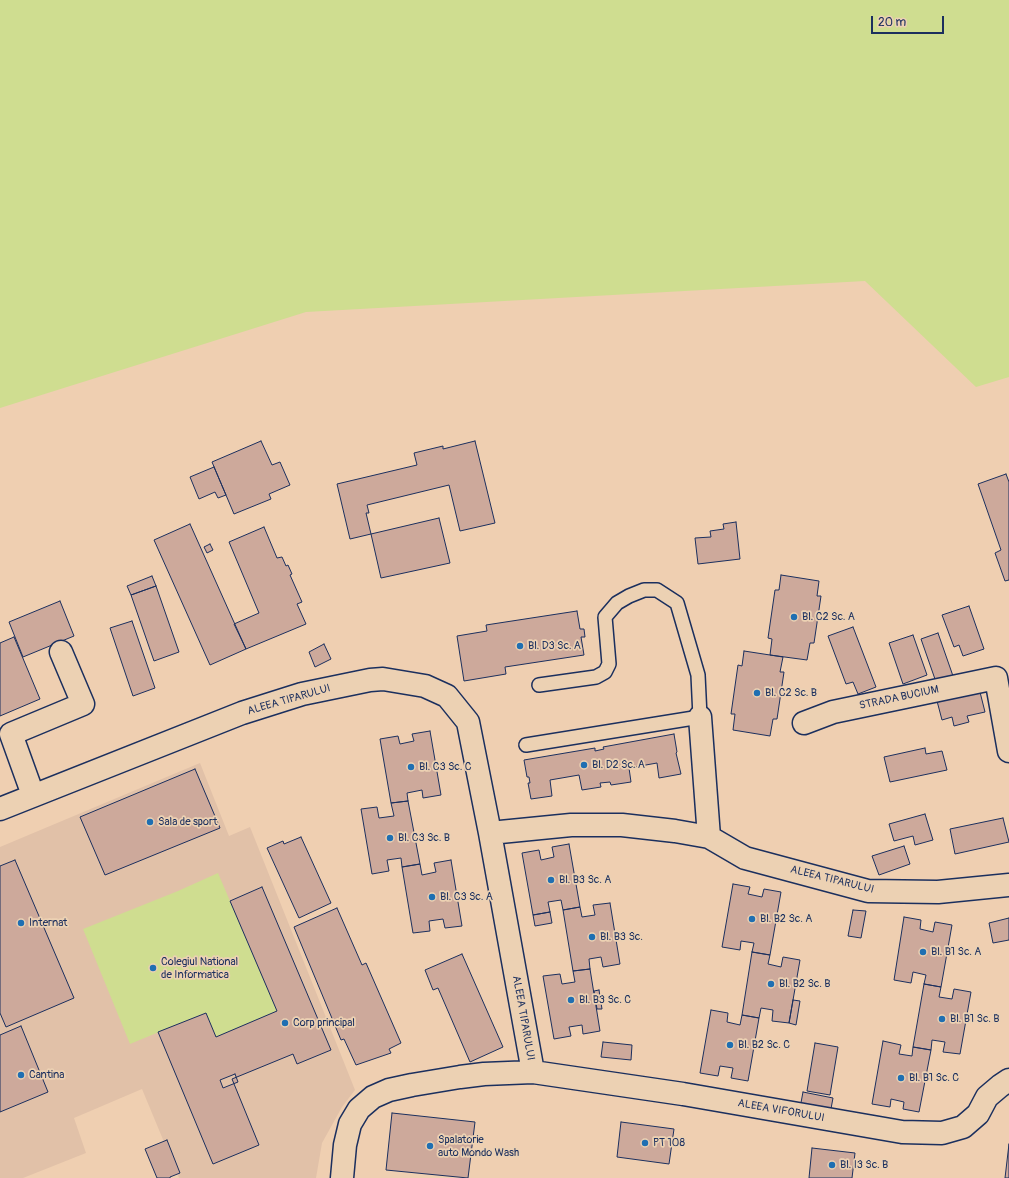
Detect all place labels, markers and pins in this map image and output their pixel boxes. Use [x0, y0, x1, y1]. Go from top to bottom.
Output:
place label: Bl. C2 Sc. A [802, 610, 855, 624]
marker: Bl. C2 Sc. A [789, 612, 799, 622]
place label: Bl. D3 Sc. A [528, 639, 581, 653]
marker: Bl. D3 Sc. A [515, 641, 525, 651]
place label: Bl. C2 Sc. B [765, 686, 817, 700]
marker: Bl. C2 Sc. B [752, 688, 762, 698]
place label: Bl. D2 Sc. A [592, 758, 645, 772]
place label: Bl. C3 Sc. C [419, 760, 472, 774]
marker: Bl. D2 Sc. A [579, 760, 589, 770]
marker: Bl. C3 Sc. C [406, 762, 416, 772]
place label: Sala de sport [158, 815, 217, 829]
marker: Sala de sport [145, 817, 155, 827]
place label: Bl. C3 Sc. B [398, 831, 450, 845]
marker: Bl. C3 Sc. B [385, 833, 395, 843]
place label: Bl. B3 Sc. A [559, 873, 611, 887]
marker: Bl. B3 Sc. A [546, 875, 556, 885]
place label: Bl. C3 Sc. A [440, 890, 493, 904]
marker: Bl. C3 Sc. A [427, 892, 437, 902]
place label: Bl. B2 Sc. A [760, 912, 812, 926]
marker: Bl. B2 Sc. A [747, 914, 757, 924]
place label: Internat [29, 916, 67, 930]
marker: Internat [16, 918, 26, 928]
place label: Bl. B3 Sc. [600, 930, 643, 944]
marker: Bl. B3 Sc. [587, 932, 597, 942]
place label: Bl. B1 Sc. A [931, 945, 981, 959]
marker: Bl. B1 Sc. A [918, 947, 928, 957]
place label: Colegiul National de Informatica [161, 955, 238, 981]
marker: Colegiul National de Informatica [148, 963, 158, 973]
place label: Bl. B2 Sc. B [779, 977, 830, 991]
marker: Bl. B2 Sc. B [766, 979, 776, 989]
place label: Bl. B3 Sc. C [579, 993, 631, 1007]
marker: Bl. B3 Sc. C [566, 995, 576, 1005]
place label: Bl. B1 Sc. B [950, 1012, 1000, 1026]
marker: Bl. B1 Sc. B [937, 1014, 947, 1024]
place label: Corp principal [293, 1016, 355, 1030]
marker: Corp principal [280, 1018, 290, 1028]
place label: Bl. B2 Sc. C [738, 1038, 790, 1052]
marker: Bl. B2 Sc. C [725, 1040, 735, 1050]
place label: Cantina [29, 1068, 64, 1082]
marker: Cantina [16, 1070, 26, 1080]
place label: Bl. B1 Sc. C [909, 1071, 959, 1085]
marker: Bl. B1 Sc. C [896, 1073, 906, 1083]
place label: Spalatorie auto Mondo Wash [438, 1133, 519, 1159]
place label: PT 108 [653, 1136, 685, 1150]
marker: PT 108 [640, 1138, 650, 1148]
marker: Spalatorie auto Mondo Wash [425, 1141, 435, 1151]
place label: Bl. I3 Sc. B [840, 1158, 888, 1172]
marker: Bl. I3 Sc. B [827, 1160, 837, 1170]

